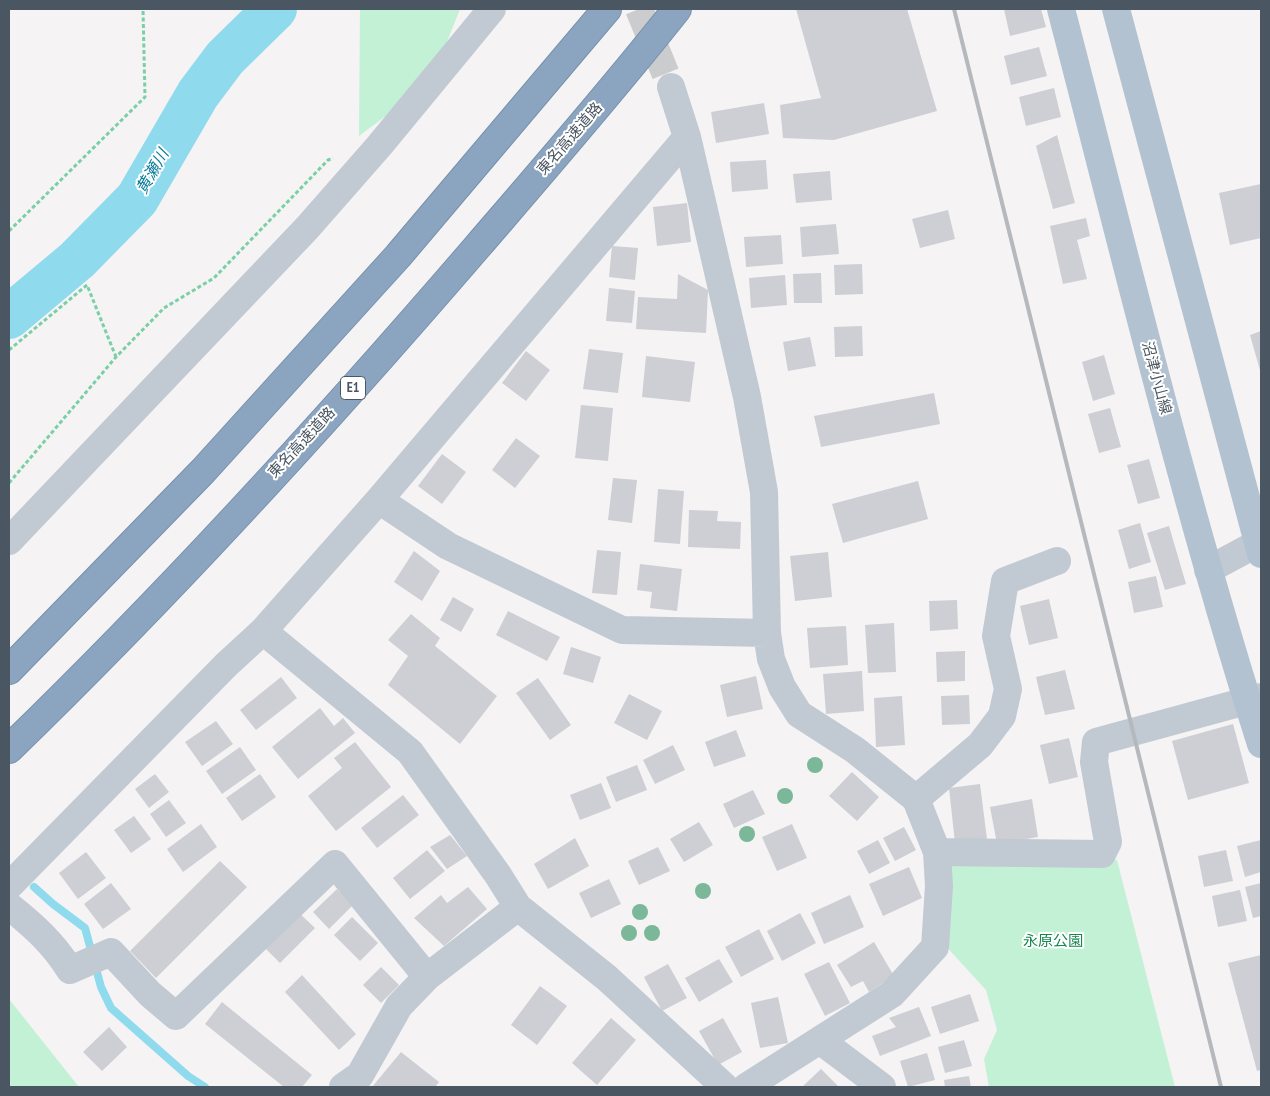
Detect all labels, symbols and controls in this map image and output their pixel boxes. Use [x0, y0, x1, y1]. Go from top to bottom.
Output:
street label: 東名高速道路 [534, 99, 606, 179]
water label: 黄瀬川 [133, 146, 173, 198]
street label: 沼津小山線 [1138, 339, 1174, 417]
road number: E1 [340, 376, 366, 399]
street label: 東名高速道路 [265, 404, 339, 482]
park label: 永原公園 [1023, 933, 1083, 951]

